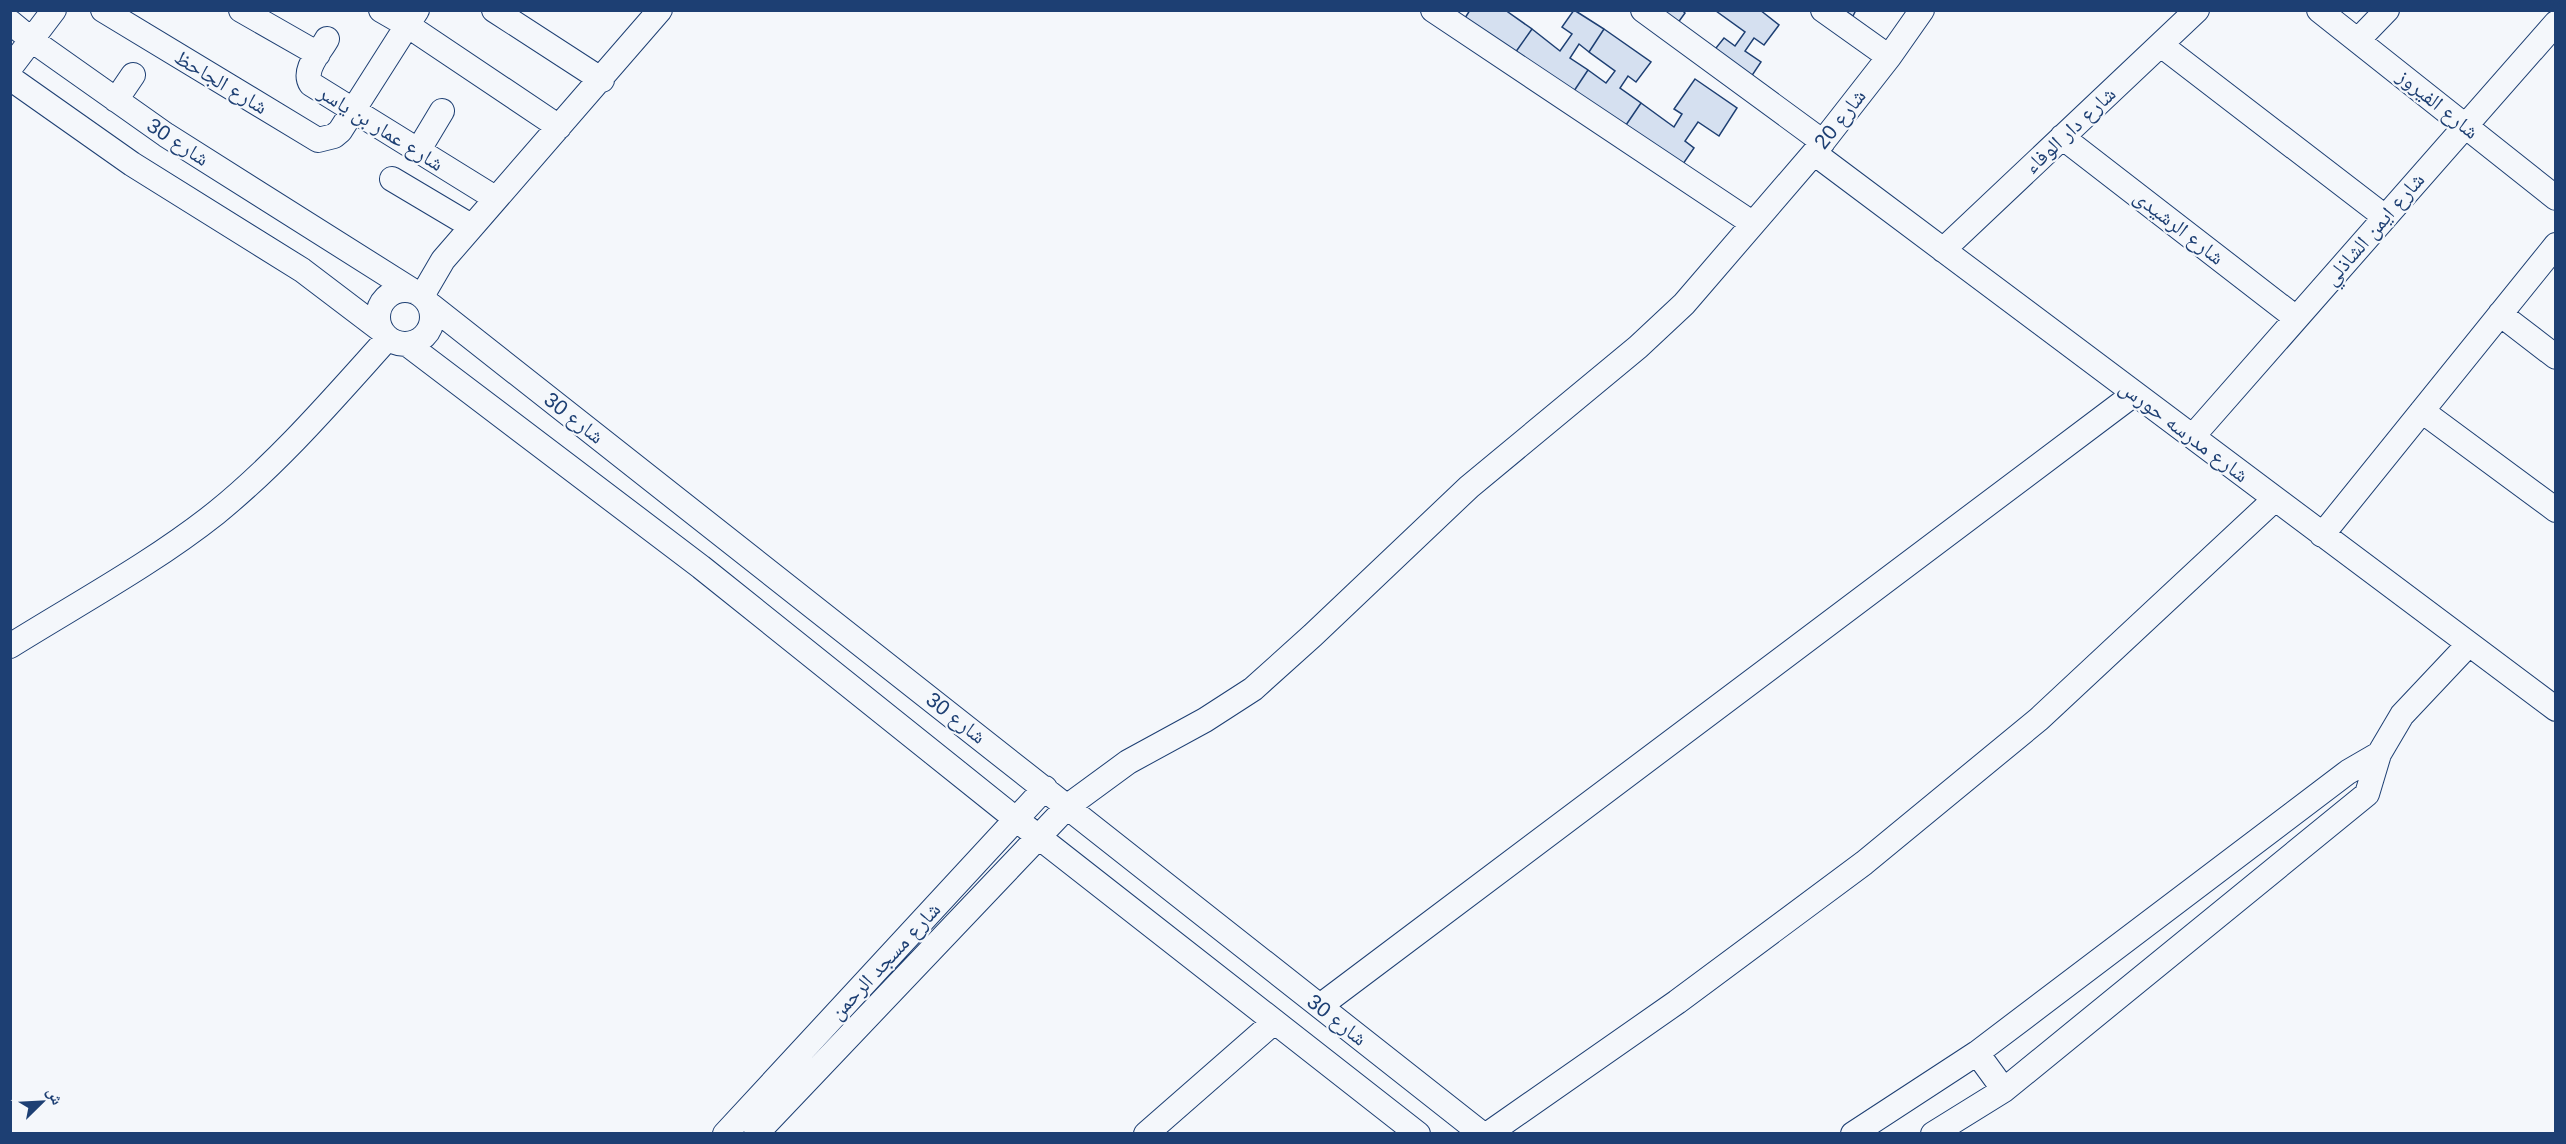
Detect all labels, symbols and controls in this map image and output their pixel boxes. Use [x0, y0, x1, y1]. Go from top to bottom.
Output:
street label: شارع الجاحظ [170, 45, 272, 120]
street label: شارع الفيروز [2391, 63, 2483, 145]
street label: شارع عمار بن ياسر [313, 79, 448, 177]
street label: شارع دار الوفاء [2019, 82, 2121, 179]
street label: شارع 20 [1809, 84, 1872, 154]
street label: شارع 30 [142, 113, 214, 172]
street label: شارع ايمن الشاذلي [2319, 168, 2433, 293]
street label: شارع الرشيدى [2128, 184, 2229, 270]
street label: شارع مدرسه حورس [2114, 375, 2253, 488]
street label: شارع 30 [539, 387, 609, 450]
street label: شارع 30 [921, 687, 991, 750]
street label: شارع مسجد الرحمن [825, 897, 946, 1025]
street label: شارع 30 [1302, 989, 1372, 1052]
north arrow [12, 1072, 72, 1132]
text: ش [43, 1085, 66, 1108]

